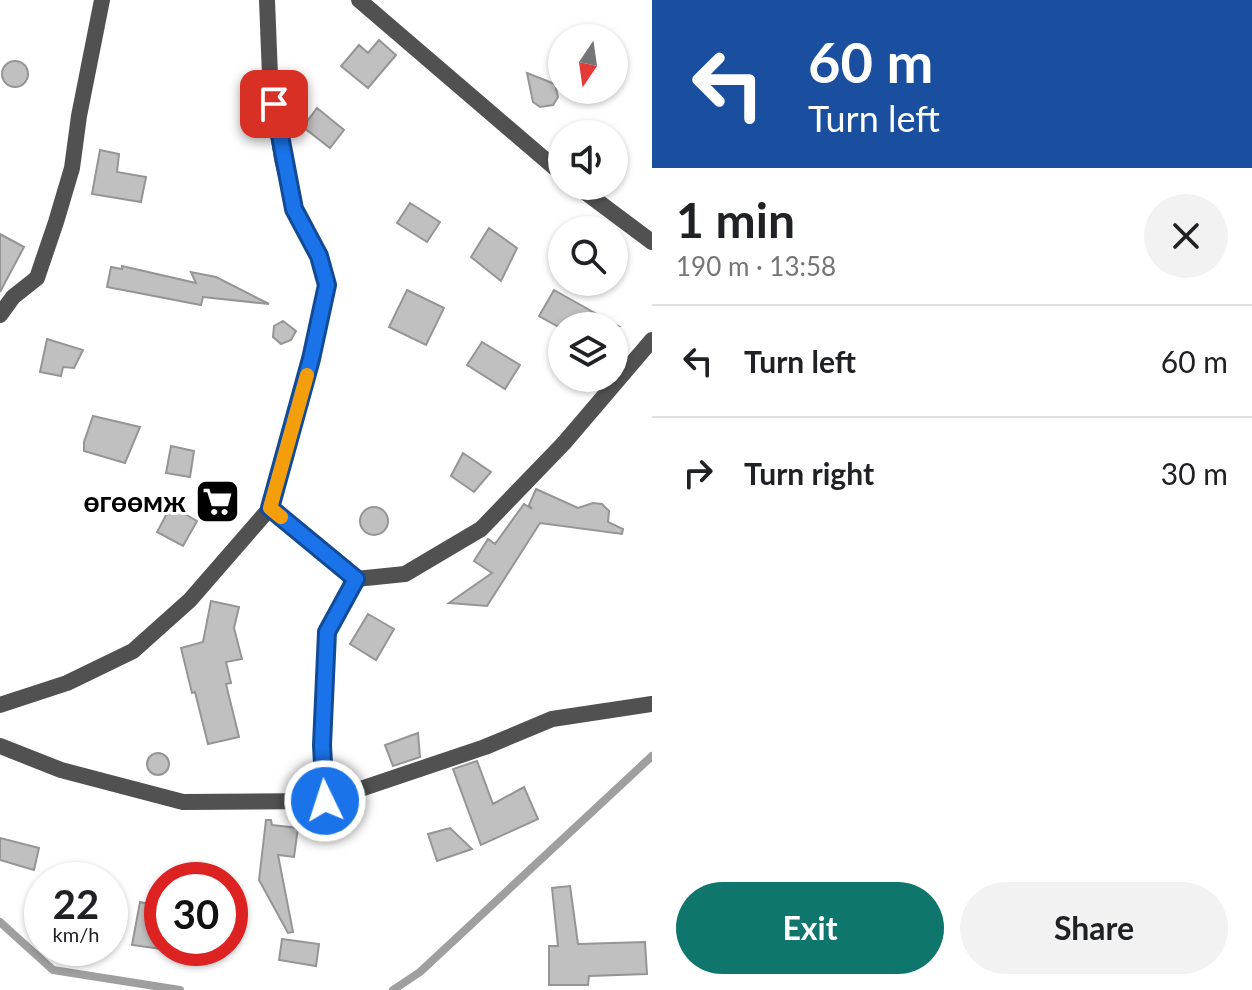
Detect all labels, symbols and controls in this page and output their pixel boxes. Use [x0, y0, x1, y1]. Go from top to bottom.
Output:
north arrow [548, 24, 628, 104]
map controls [548, 24, 628, 392]
text: 60 m [808, 28, 933, 95]
icon: left [676, 32, 780, 136]
pin [240, 70, 308, 138]
icon: arrive [252, 82, 296, 126]
text: Turn left [808, 96, 940, 140]
button: sound [548, 120, 628, 200]
text: 1 min [676, 191, 795, 248]
button: close [1144, 194, 1228, 278]
button: search [548, 216, 628, 296]
text: 190 m · 13:58 [676, 250, 836, 282]
button: layers [548, 312, 628, 392]
icon: left [676, 339, 720, 383]
text: Turn left [744, 343, 856, 379]
text: 60 m [1161, 343, 1228, 379]
icon: right [676, 451, 720, 495]
text: Turn right [744, 455, 874, 491]
text: 30 m [1161, 455, 1228, 491]
supermarket icon: өгөөмж [193, 478, 241, 526]
place label: өгөөмж [83, 484, 186, 518]
position arrow [283, 759, 367, 843]
speed limit sign: 30 [144, 862, 248, 966]
text: 22 [53, 880, 99, 928]
button: Exit [676, 882, 944, 974]
button: Share [960, 882, 1228, 974]
text: km/h [53, 922, 99, 946]

